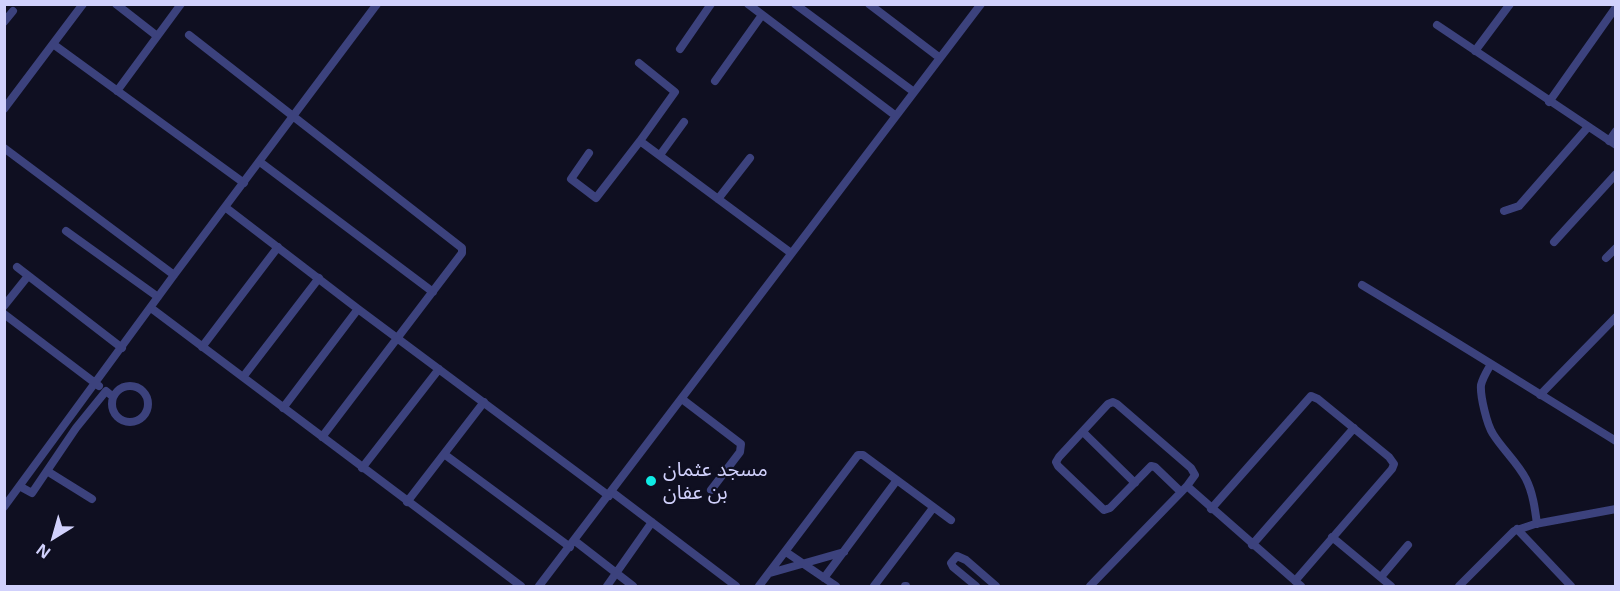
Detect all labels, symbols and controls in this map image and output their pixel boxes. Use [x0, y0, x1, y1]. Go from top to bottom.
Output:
place label: مسجد عثمان بن عفان [663, 458, 768, 505]
marker: مسجد عثمان بن عفان [644, 474, 658, 488]
north arrow [24, 507, 84, 567]
text: N [31, 539, 55, 564]

